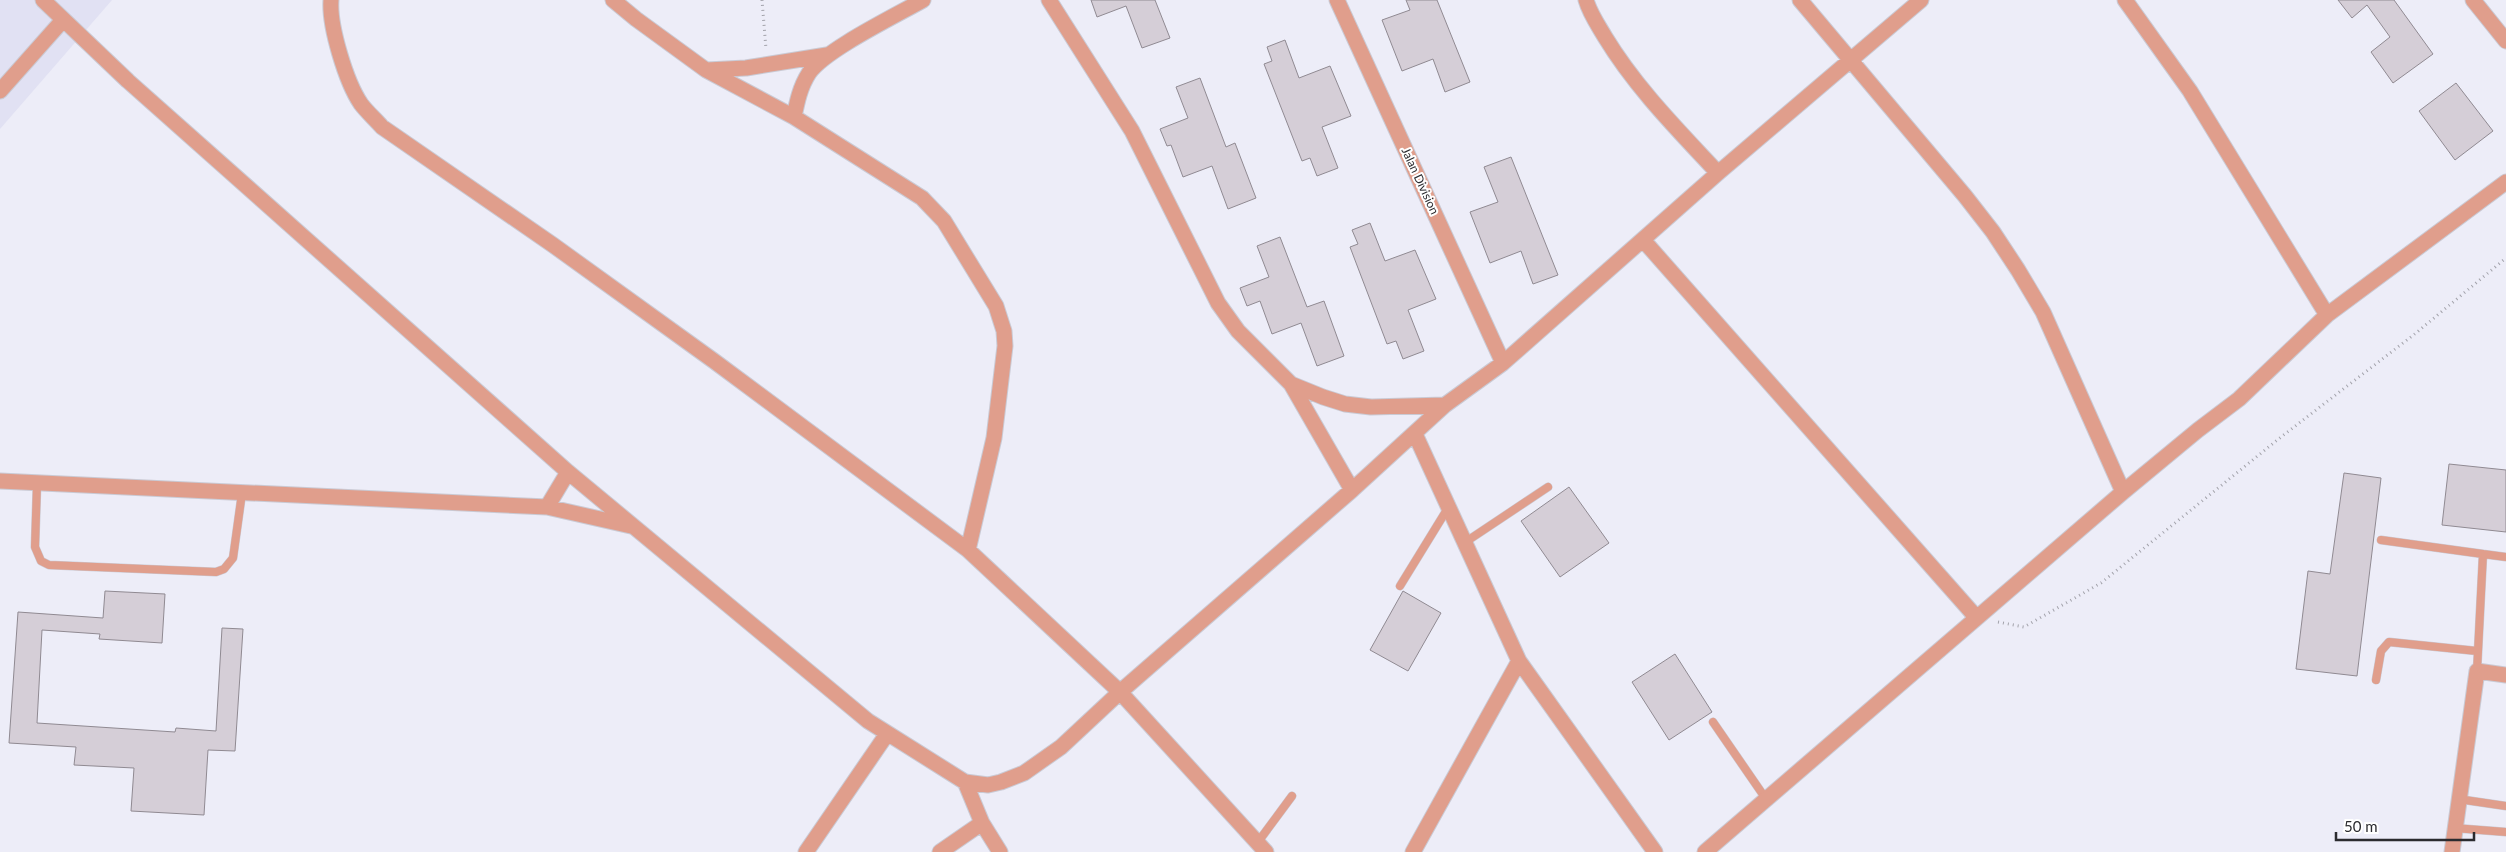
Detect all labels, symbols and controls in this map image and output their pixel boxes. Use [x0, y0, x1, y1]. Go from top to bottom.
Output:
street label: Jalan Division [1398, 145, 1442, 217]
scale bar [2336, 810, 2474, 842]
text: 50 m [2344, 817, 2378, 835]

